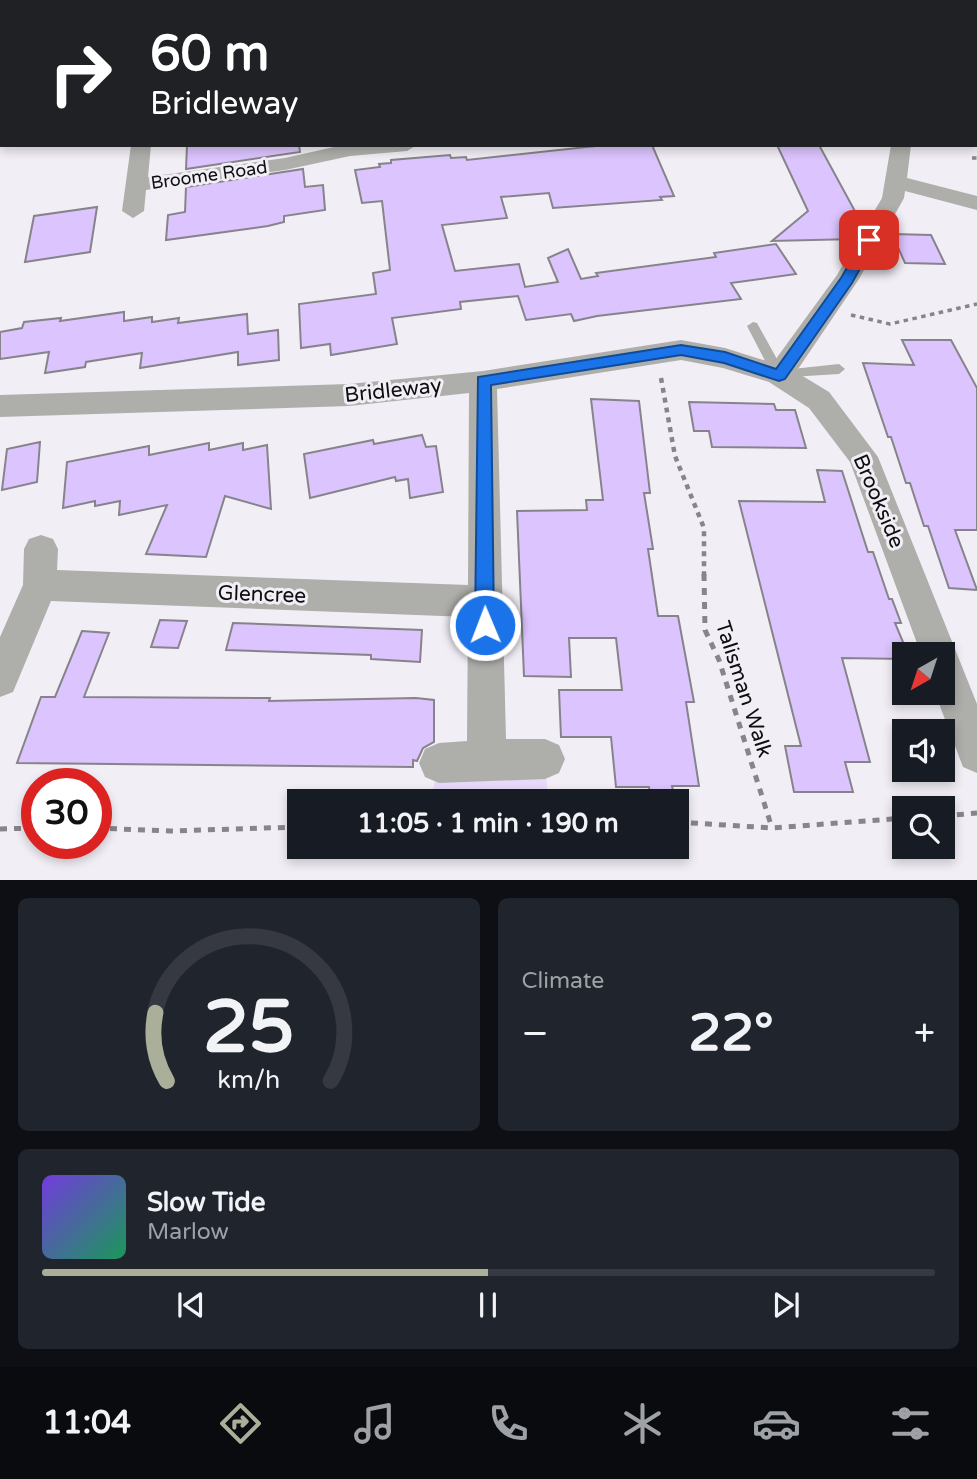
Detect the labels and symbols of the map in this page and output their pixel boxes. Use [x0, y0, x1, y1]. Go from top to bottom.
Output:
street label: Broome Road [149, 156, 269, 194]
pin [839, 210, 899, 270]
street label: Bridleway [343, 373, 443, 408]
street label: Brookside [848, 451, 910, 552]
street label: Glencree [217, 580, 307, 609]
position arrow [448, 588, 522, 662]
street label: Talisman Walk [710, 618, 777, 760]
north arrow [892, 642, 956, 705]
speed limit sign: 30 [21, 768, 112, 859]

